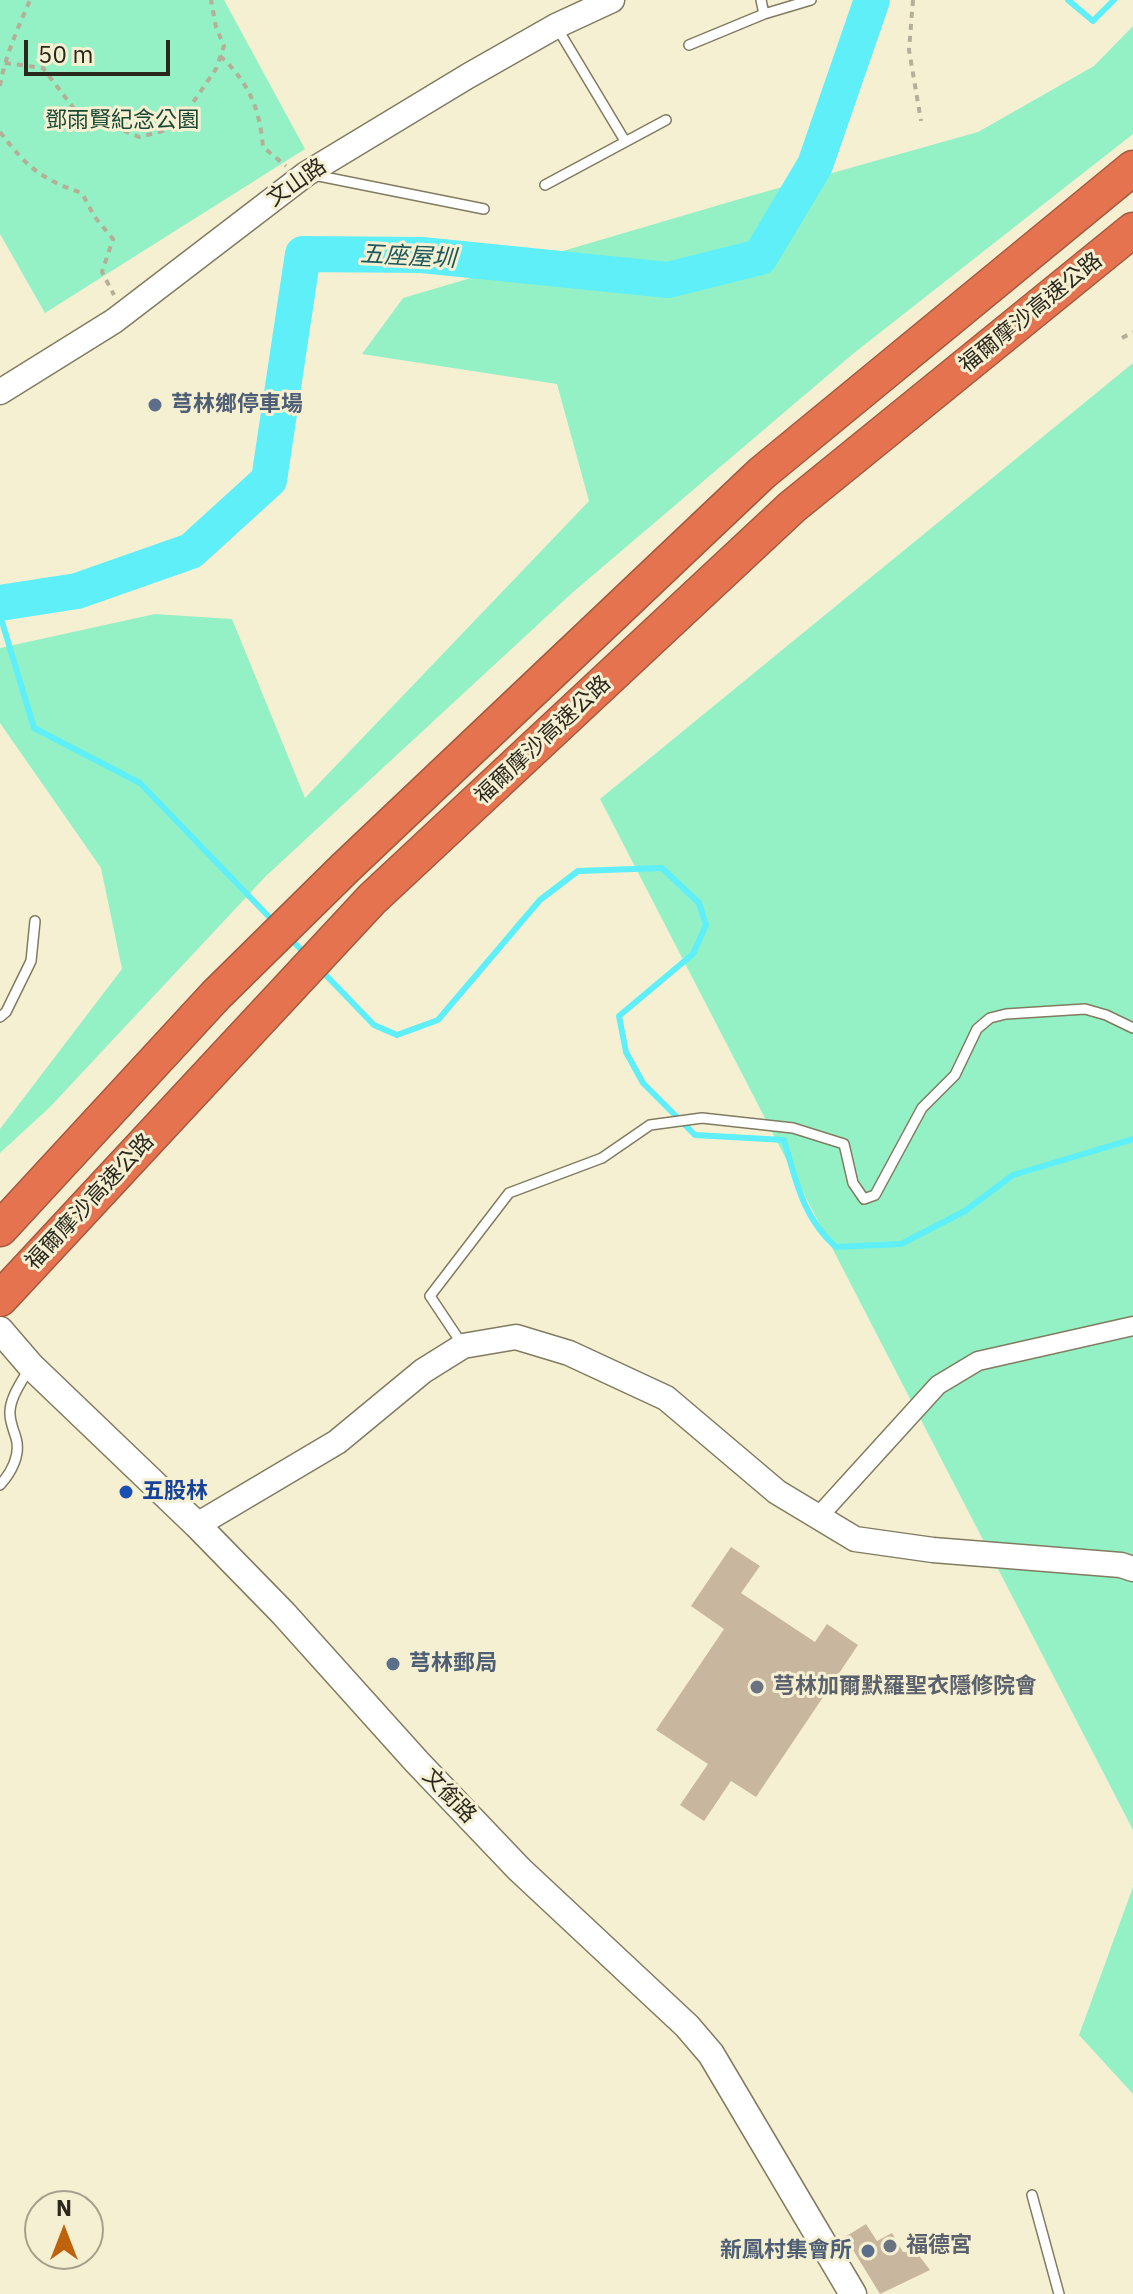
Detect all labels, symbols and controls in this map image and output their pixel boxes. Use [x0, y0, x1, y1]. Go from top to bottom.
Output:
scale bar [28, 24, 174, 74]
text: 50 m [38, 38, 93, 70]
park label: 鄧雨賢紀念公園 [45, 108, 199, 134]
street label: 文山路 [262, 153, 332, 213]
water label: 五座屋圳 [359, 240, 457, 274]
street label: 福爾摩沙高速公路 [954, 247, 1108, 379]
place label: 芎林鄉停車場 [171, 392, 303, 418]
marker: 芎林鄉停車場 [146, 396, 164, 414]
street label: 福爾摩沙高速公路 [470, 670, 616, 810]
street label: 福爾摩沙高速公路 [20, 1129, 160, 1275]
place label: 五股林 [142, 1479, 208, 1505]
marker: 五股林 [117, 1483, 135, 1501]
place label: 芎林郵局 [409, 1651, 497, 1677]
marker: 芎林郵局 [384, 1655, 402, 1673]
place label: 芎林加爾默羅聖衣隱修院會 [773, 1674, 1037, 1700]
marker: 芎林加爾默羅聖衣隱修院會 [748, 1678, 766, 1696]
street label: 文銜路 [417, 1763, 481, 1829]
north arrow [24, 2190, 104, 2270]
text: N [56, 2193, 72, 2222]
place label: 福德宮 [906, 2233, 972, 2259]
marker: 福德宮 [881, 2237, 899, 2255]
place label: 新鳳村集會所 [720, 2238, 852, 2264]
marker: 新鳳村集會所 [859, 2242, 877, 2260]

